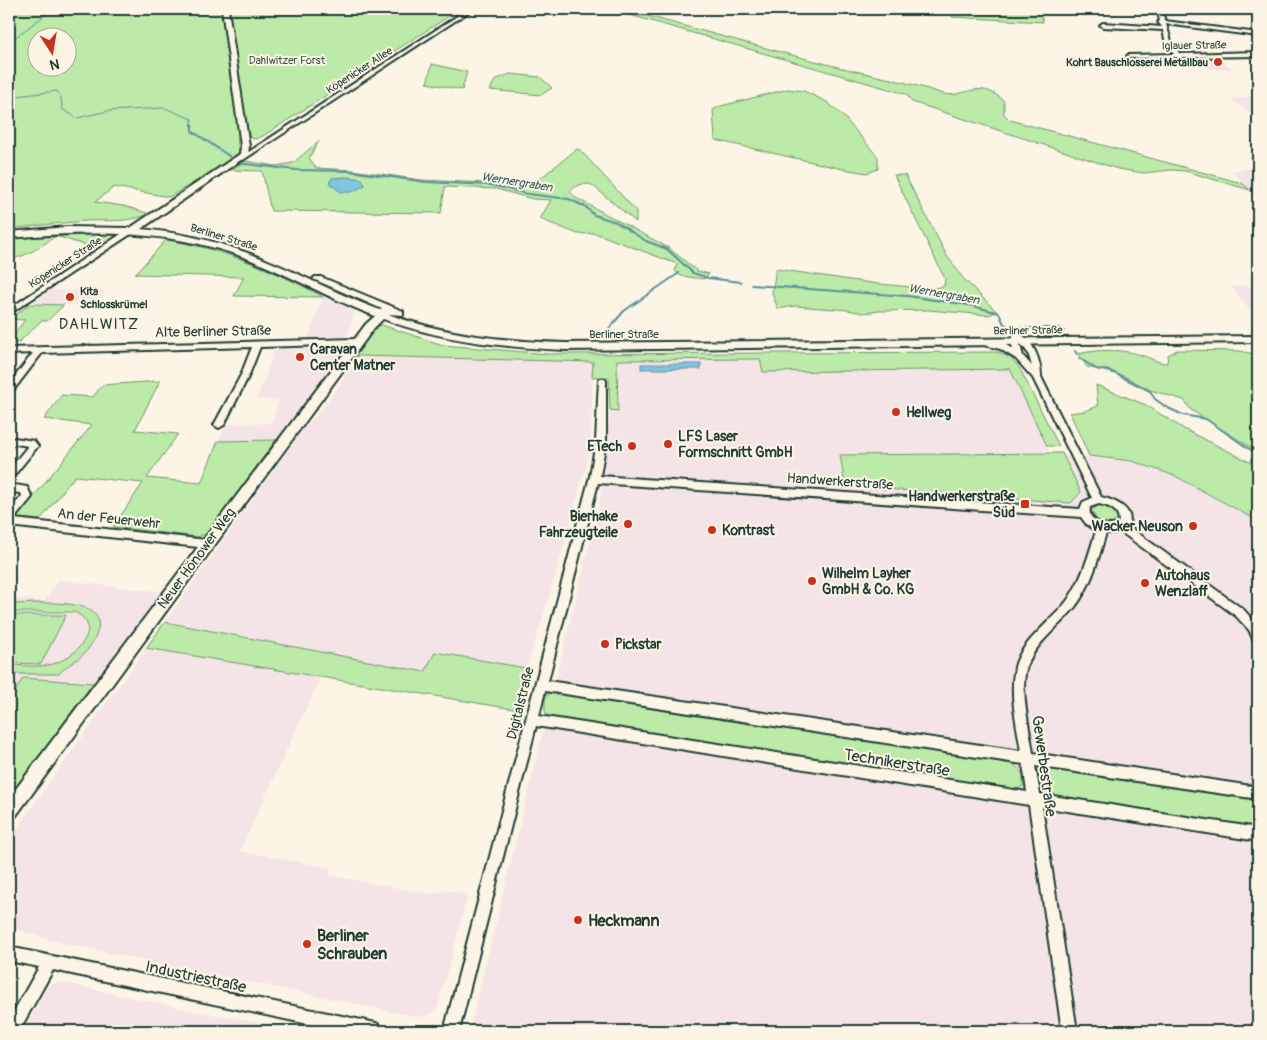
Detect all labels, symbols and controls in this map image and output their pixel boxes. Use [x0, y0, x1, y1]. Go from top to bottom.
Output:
north arrow [28, 28, 78, 78]
street label: Iglauer Straße [1162, 38, 1227, 53]
street label: Köpenicker Allee [324, 44, 395, 97]
park label: Dahlwitzer Forst [249, 54, 326, 67]
text: N [48, 55, 61, 74]
place label: Kohrt Bauschlosserei Metallbau [1066, 56, 1208, 69]
marker: Kohrt Bauschlosserei Metallbau [1212, 56, 1224, 68]
water label: Wernergraben [480, 169, 555, 196]
street label: Berliner Straße [189, 221, 259, 254]
street label: Köpenicker Straße [26, 234, 105, 291]
water label: Wernergraben [907, 281, 982, 308]
place label: Kita Schlosskrümel [80, 285, 148, 311]
marker: Kita Schlosskrümel [64, 291, 76, 303]
district label: DAHLWITZ [59, 315, 139, 334]
street label: Alte Berliner Straße [155, 322, 271, 341]
street label: Berliner Straße [993, 323, 1063, 338]
street label: Berliner Straße [589, 328, 659, 341]
place label: Caravan Center Matner [310, 341, 396, 374]
marker: Caravan Center Matner [294, 351, 306, 363]
place label: Hellweg [906, 404, 951, 421]
marker: Hellweg [890, 406, 902, 418]
place label: LFS Laser Formschnitt GmbH [678, 428, 793, 461]
place label: ETech [587, 438, 622, 455]
marker: LFS Laser Formschnitt GmbH [662, 438, 674, 450]
marker: ETech [626, 440, 638, 452]
street label: Handwerkerstraße [786, 469, 894, 494]
place label: Handwerkerstraße Süd [908, 488, 1016, 521]
marker: Handwerkerstraße Süd [1019, 498, 1031, 510]
street label: Neuer Hönower Weg [154, 504, 239, 612]
street label: An der Feuerwehr [56, 505, 161, 532]
place label: Bierhake Fahrzeugteile [539, 508, 619, 541]
marker: Bierhake Fahrzeugteile [622, 518, 634, 530]
place label: Wacker Neuson [1092, 518, 1183, 535]
marker: Wacker Neuson [1187, 520, 1199, 532]
place label: Kontrast [722, 522, 775, 539]
marker: Kontrast [706, 524, 718, 536]
place label: Wilhelm Layher GmbH & Co. KG [822, 565, 914, 598]
place label: Autohaus Wenzlaff [1155, 567, 1211, 600]
marker: Wilhelm Layher GmbH & Co. KG [806, 575, 818, 587]
marker: Autohaus Wenzlaff [1139, 577, 1151, 589]
place label: Pickstar [615, 636, 663, 653]
marker: Pickstar [599, 638, 611, 650]
street label: Digitalstraße [503, 665, 538, 741]
street label: Gewerbestraße [1027, 714, 1061, 818]
street label: Technikerstraße [842, 745, 951, 781]
place label: Heckmann [588, 911, 659, 931]
marker: Heckmann [572, 914, 584, 926]
place label: Berliner Schrauben [317, 926, 387, 964]
marker: Berliner Schrauben [301, 938, 313, 950]
street label: Industriestraße [143, 957, 248, 997]

